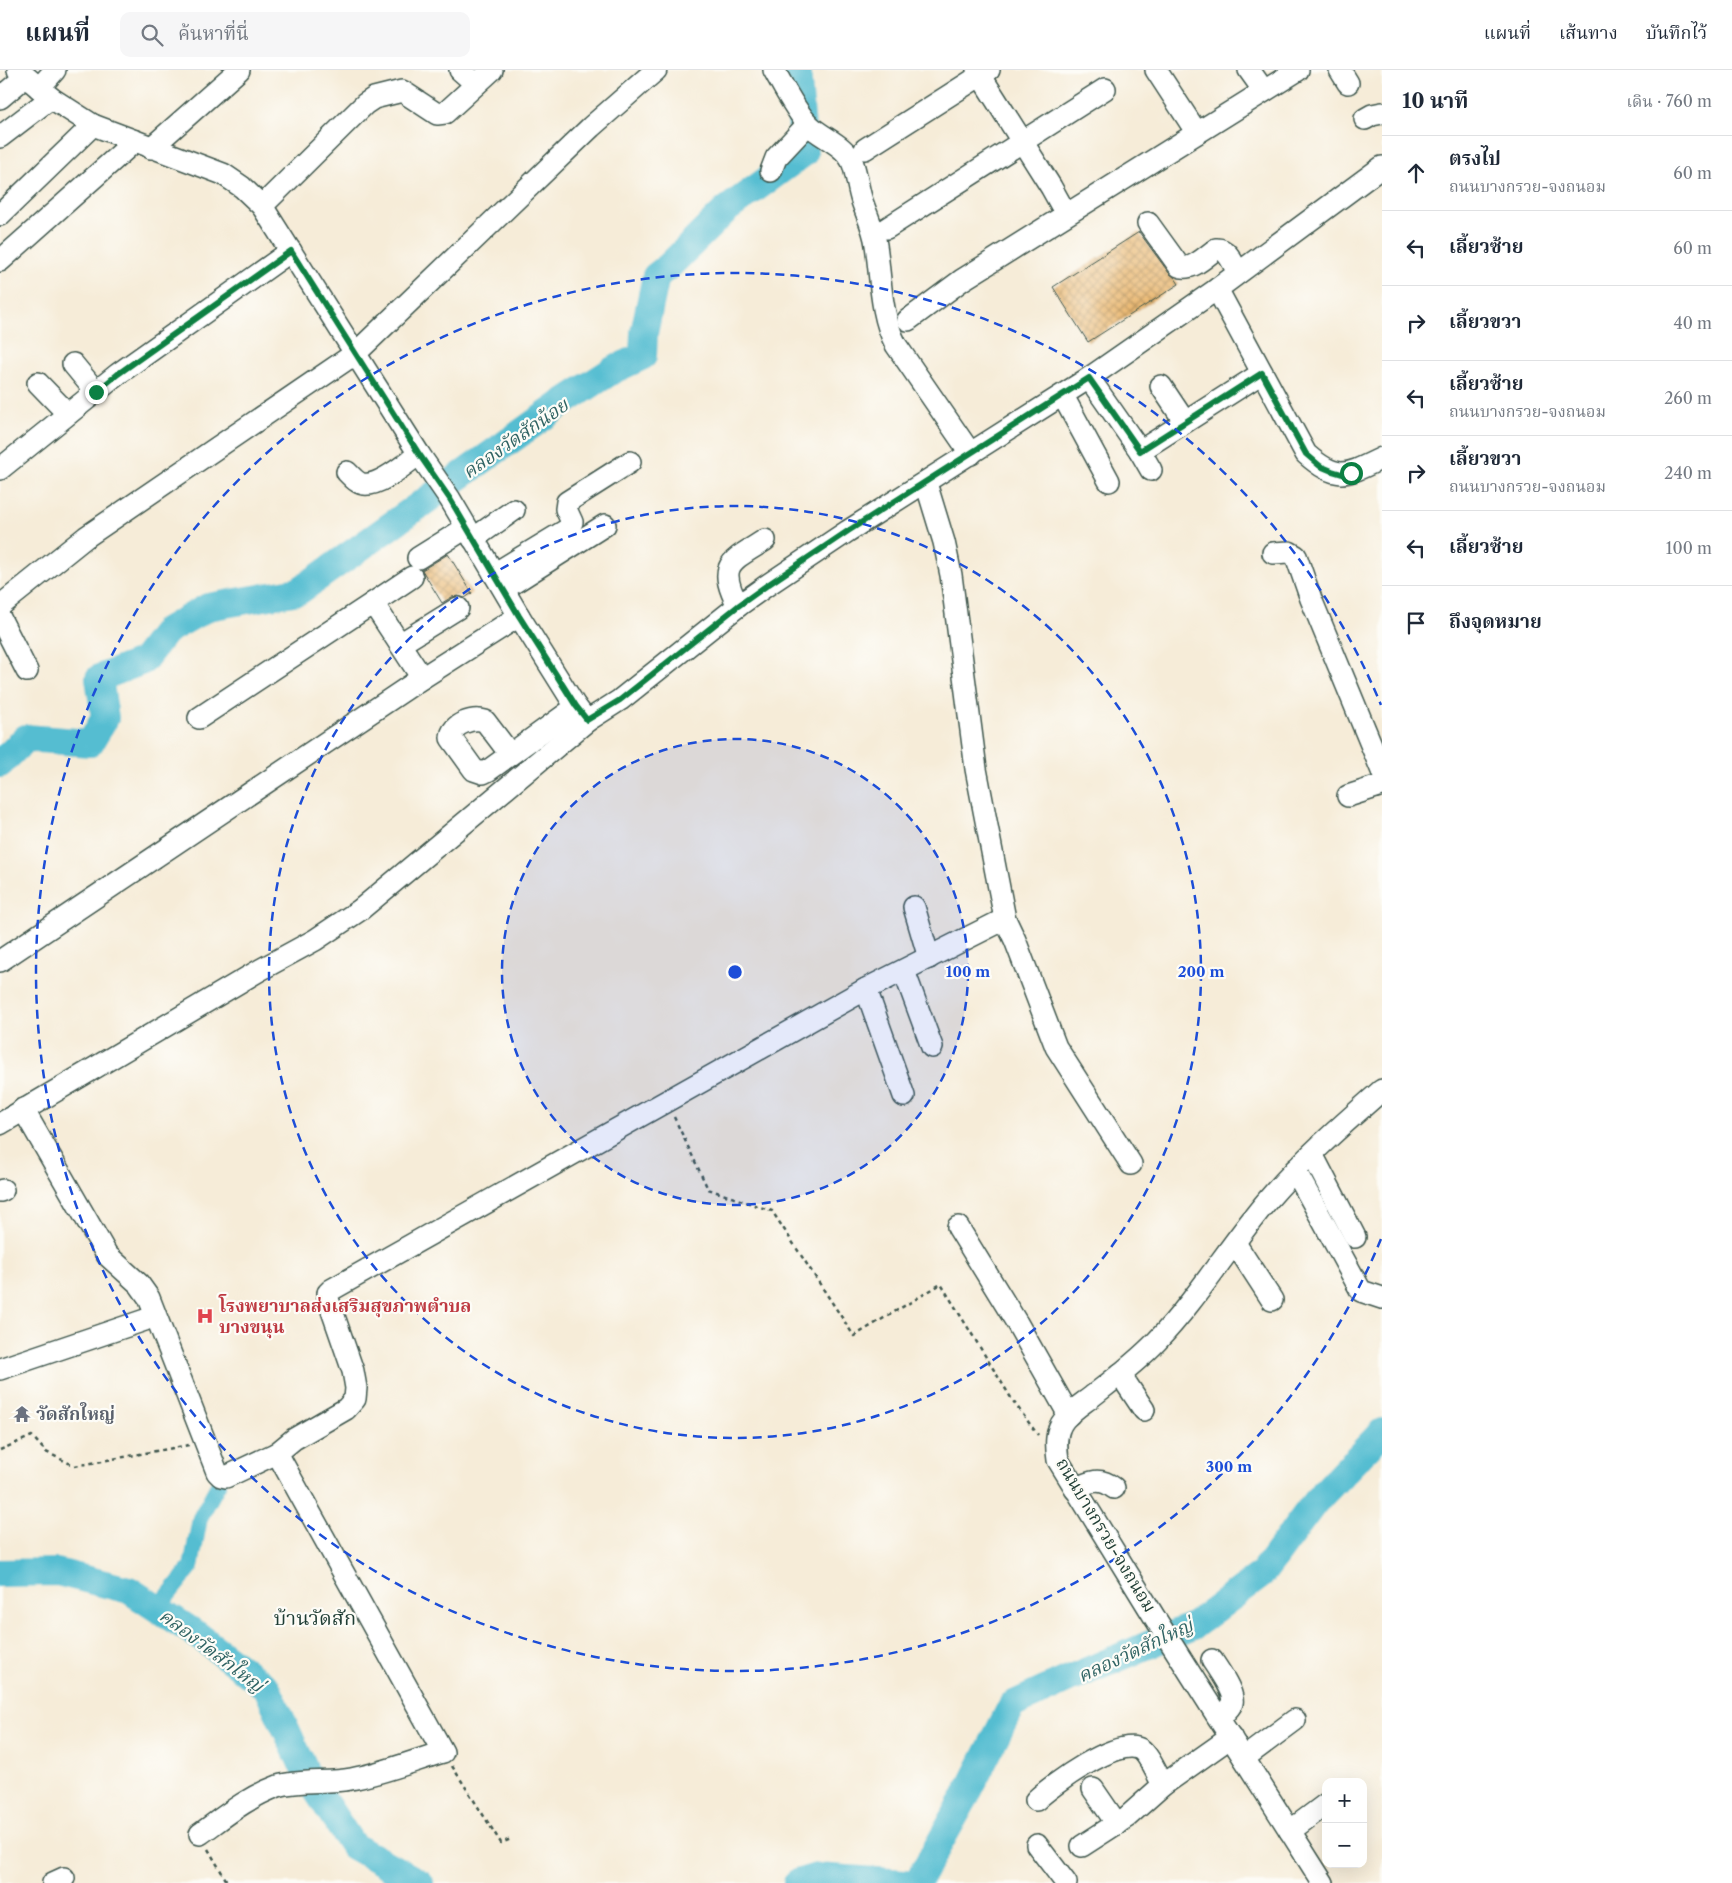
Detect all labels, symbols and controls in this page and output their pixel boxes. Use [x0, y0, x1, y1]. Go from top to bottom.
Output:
search box [120, 12, 470, 57]
text: แผนที่ [25, 18, 90, 47]
icon: search [138, 21, 166, 49]
text: ค้นหาที่นี่ [178, 22, 249, 45]
text: แผนที่ [1484, 22, 1531, 44]
text: เส้นทาง [1559, 22, 1618, 44]
text: บันทึกไว้ [1646, 22, 1707, 44]
text: 10 นาที [1402, 88, 1468, 113]
text: เดิน · 760 m [1627, 91, 1712, 111]
text: ตรงไป [1449, 147, 1501, 170]
icon: ahead [1402, 159, 1430, 187]
text: 60 m [1673, 163, 1712, 183]
text: ถนนบางกรวย-จงถนอม [1449, 176, 1606, 196]
icon: left [1402, 234, 1430, 262]
text: เลี้ยวซ้าย [1449, 235, 1523, 258]
text: 60 m [1673, 238, 1712, 258]
icon: right [1402, 309, 1430, 337]
text: เลี้ยวขวา [1449, 310, 1521, 333]
text: 40 m [1673, 313, 1712, 333]
text: เลี้ยวซ้าย [1449, 372, 1523, 395]
route end [85, 381, 108, 404]
icon: left [1402, 384, 1430, 412]
text: 260 m [1664, 388, 1712, 408]
water label: คลองวัดสักน้อย [458, 392, 574, 483]
text: ถนนบางกรวย-จงถนอม [1449, 401, 1606, 421]
text: เลี้ยวขวา [1449, 447, 1521, 470]
icon: right [1402, 459, 1430, 487]
route start [1340, 462, 1363, 485]
text: 240 m [1664, 463, 1712, 483]
text: ถนนบางกรวย-จงถนอม [1449, 476, 1606, 496]
icon: left [1402, 534, 1430, 562]
text: เลี้ยวซ้าย [1449, 535, 1523, 558]
text: 100 m [1666, 538, 1712, 558]
icon: arrive [1402, 609, 1430, 637]
text: ถึงจุดหมาย [1449, 610, 1542, 633]
text: 100 m [946, 962, 990, 981]
text: 200 m [1178, 962, 1224, 981]
centre of rings [726, 963, 744, 981]
place label: โรงพยาบาลส่งเสริมสุขภาพตำบล บางขนุน [218, 1294, 471, 1339]
hospital icon: โรงพยาบาลส่งเสริมสุขภาพตำบล บางขนุน [195, 1306, 215, 1326]
place label: วัดสักใหญ่ [36, 1402, 115, 1425]
temple icon: วัดสักใหญ่ [12, 1404, 32, 1424]
street label: ถนนบางกรวย-จงถนอม [1051, 1454, 1161, 1616]
text: 300 m [1206, 1457, 1252, 1476]
water label: คลองวัดสักใหญ่ [155, 1602, 272, 1699]
district label: บ้านวัดสัก [274, 1606, 356, 1630]
water label: คลองวัดสักใหญ่ [1073, 1611, 1199, 1687]
map controls [1322, 1778, 1367, 1868]
button: + [1322, 1778, 1367, 1823]
button: − [1322, 1823, 1367, 1868]

